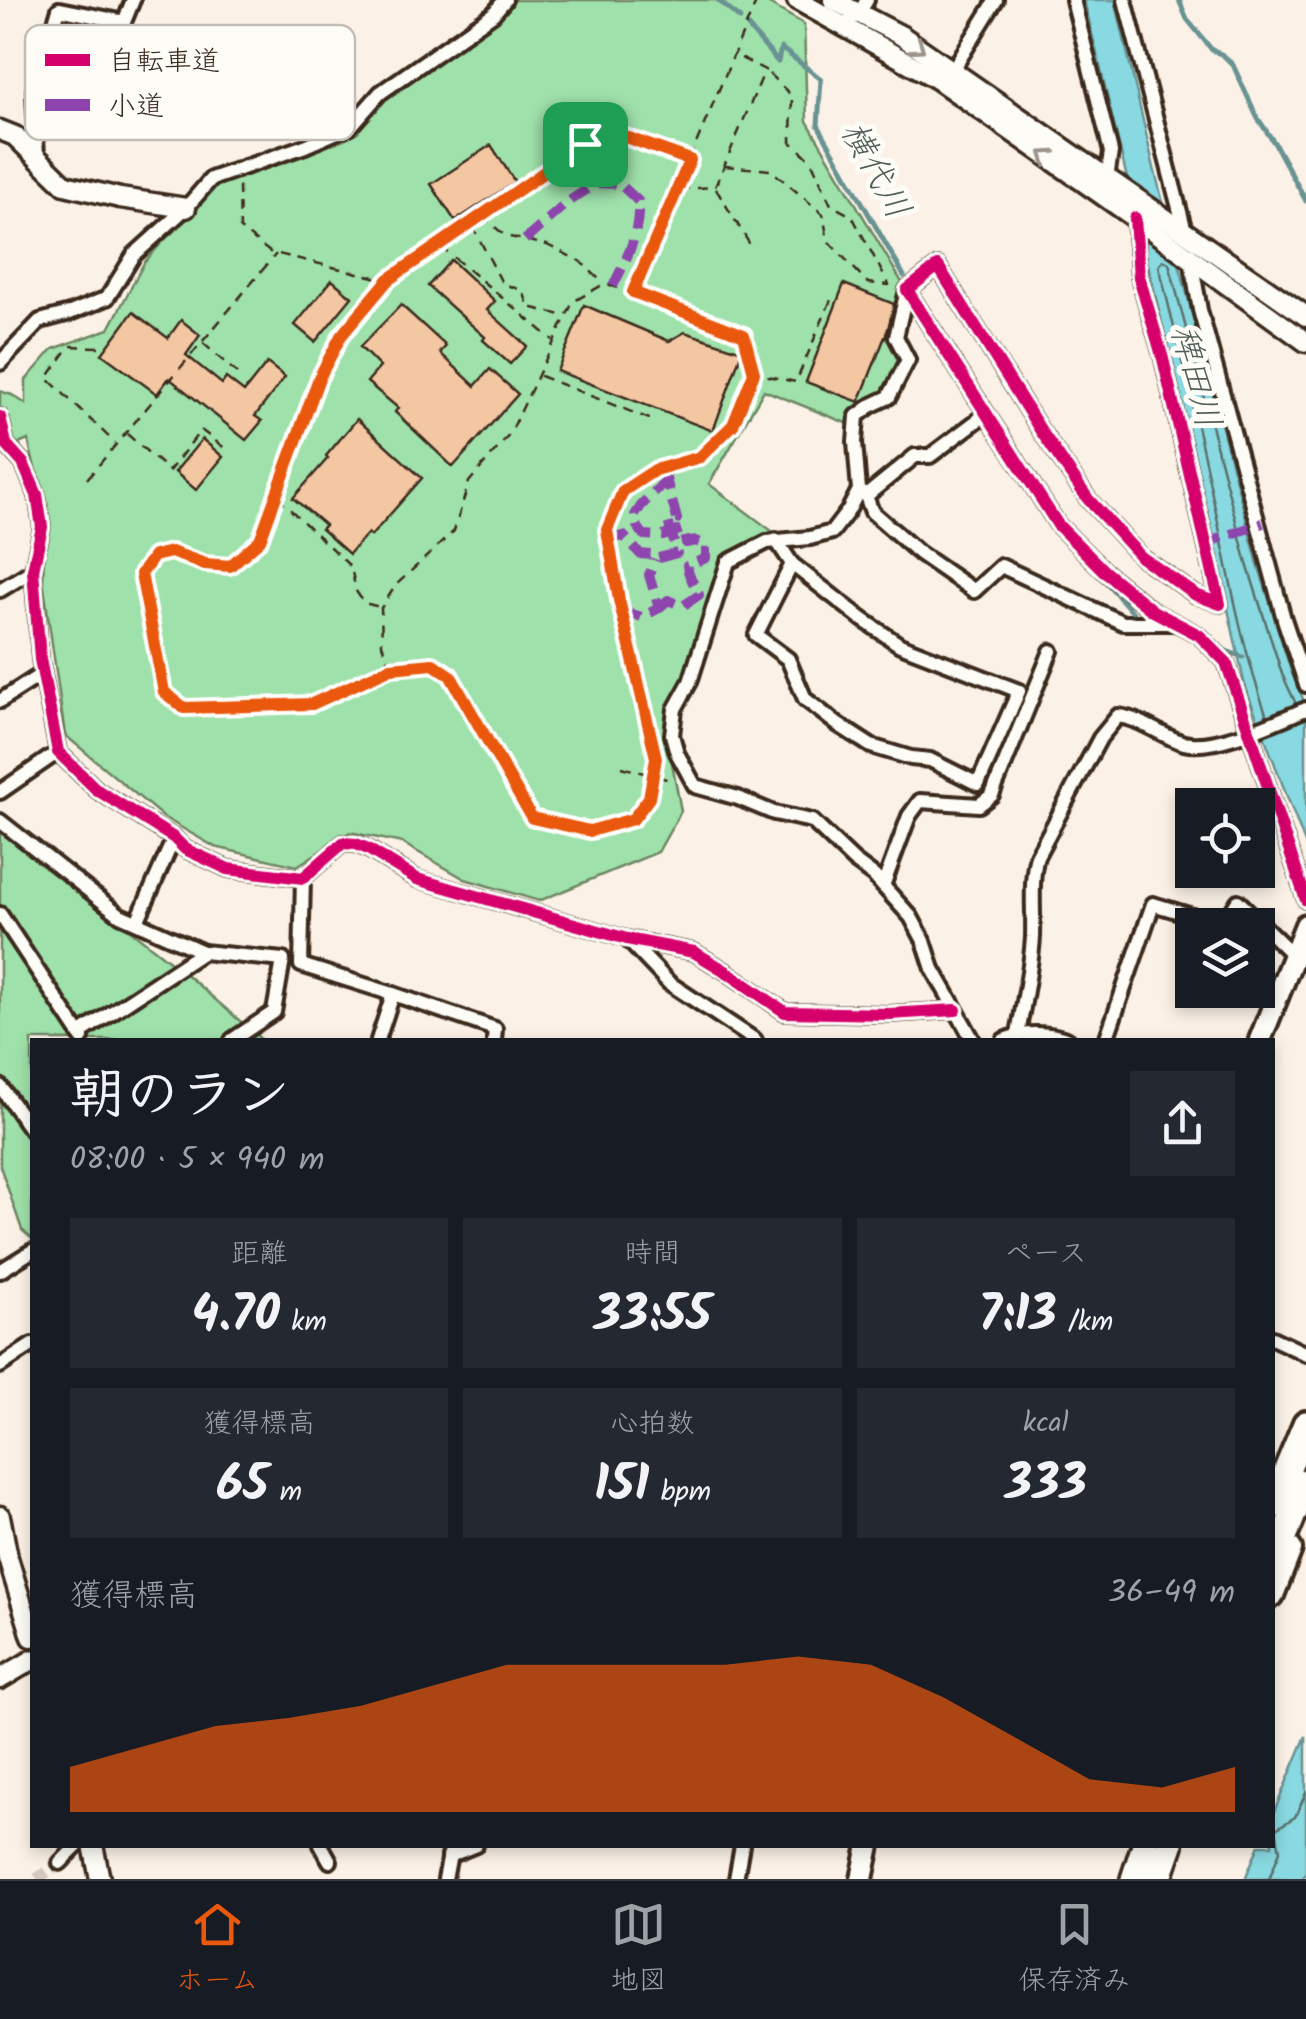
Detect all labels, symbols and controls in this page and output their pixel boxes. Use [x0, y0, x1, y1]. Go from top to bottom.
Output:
legend [25, 25, 355, 140]
one-way arrow [907, 35, 926, 53]
text: 自転車道 [108, 40, 220, 85]
text: 小道 [108, 85, 164, 130]
pin [543, 102, 628, 187]
water label: 横代川 [824, 112, 924, 230]
icon: arrive [558, 117, 613, 172]
one-way arrow [1039, 150, 1057, 168]
water label: 稗田川 [1153, 319, 1235, 435]
map controls [1175, 788, 1275, 1008]
button: locate [1175, 788, 1275, 888]
button: layers [1175, 908, 1275, 1008]
text: 朝のラン [70, 1054, 290, 1141]
button: share [1130, 1071, 1235, 1176]
text: 08:00 · 5 × 940 m [70, 1135, 324, 1186]
text: 距離 [231, 1232, 287, 1277]
text: 時間 [624, 1232, 681, 1277]
text: ペース [1005, 1232, 1087, 1277]
text: 4.70 [192, 1277, 280, 1357]
text: 33:55 [594, 1277, 711, 1357]
text: 7:13 [978, 1277, 1057, 1357]
text: km [280, 1300, 327, 1345]
text: /km [1057, 1300, 1113, 1345]
text: kcal [1023, 1401, 1069, 1446]
text: 獲得標高 [203, 1402, 315, 1447]
text: 心拍数 [610, 1402, 695, 1447]
text: 333 [1005, 1446, 1087, 1526]
text: 65 [216, 1447, 269, 1527]
text: 151 [594, 1447, 649, 1527]
text: m [269, 1470, 302, 1515]
text: bpm [649, 1470, 711, 1515]
text: 36–49 m [1108, 1568, 1235, 1619]
text: 獲得標高 [70, 1571, 198, 1622]
tab: ホーム [176, 1897, 259, 2004]
tab: 地図 [610, 1897, 666, 2004]
tab: 保存済み [1018, 1897, 1130, 2004]

